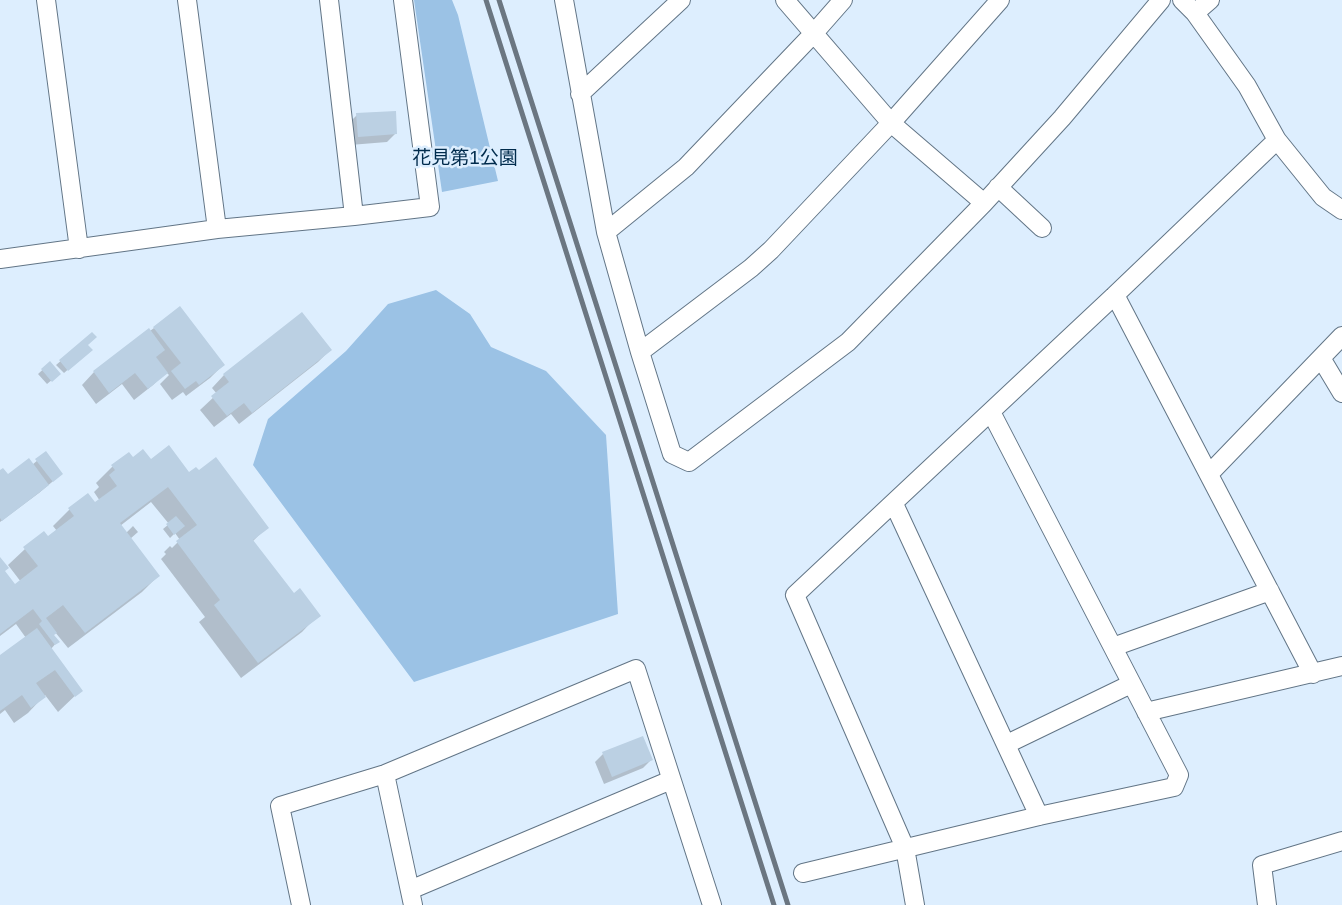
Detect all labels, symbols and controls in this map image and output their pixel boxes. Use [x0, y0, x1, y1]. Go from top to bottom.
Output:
park label: 花見第1公園 [412, 148, 518, 170]

